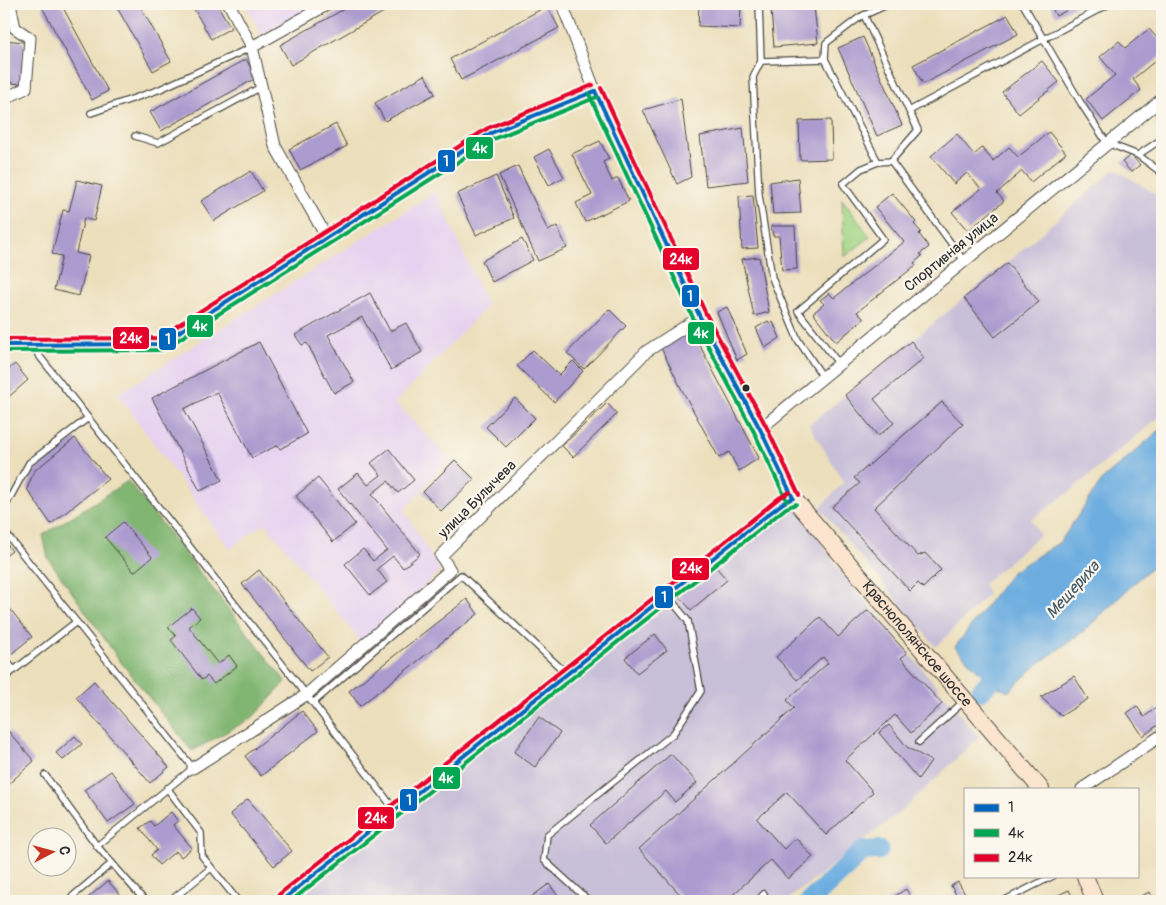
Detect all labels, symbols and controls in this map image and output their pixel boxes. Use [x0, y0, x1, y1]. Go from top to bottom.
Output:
line badge: 4к [465, 136, 494, 160]
text: 4к [472, 140, 488, 157]
line badge: 1 [437, 149, 456, 173]
text: 1 [443, 153, 449, 170]
street label: Спортивная улица [900, 209, 1002, 296]
line badge: 24к [662, 247, 700, 271]
text: 24к [669, 251, 693, 268]
line badge: 1 [681, 284, 700, 308]
text: 1 [687, 288, 693, 305]
line badge: 4к [186, 314, 214, 338]
text: 4к [192, 318, 208, 335]
line badge: 4к [687, 321, 715, 345]
text: 4к [693, 325, 709, 342]
line badge: 24к [112, 326, 150, 350]
line badge: 1 [158, 327, 177, 351]
text: 24к [119, 330, 143, 347]
text: 1 [165, 331, 171, 348]
unlabelled marker [741, 383, 751, 393]
street label: улица Булычева [434, 456, 520, 543]
water label: Мещериха [1042, 556, 1105, 622]
line badge: 24к [671, 557, 710, 581]
text: 24к [679, 560, 703, 577]
street label: Краснополянское шоссе [858, 577, 976, 711]
line badge: 1 [654, 585, 674, 609]
text: 1 [661, 589, 667, 606]
line badge: 4к [432, 766, 461, 790]
text: 4к [438, 770, 454, 787]
line badge: 1 [399, 788, 418, 812]
legend [964, 788, 1138, 878]
text: 1 [406, 792, 412, 809]
text: 1 [1008, 798, 1014, 817]
line badge: 24к [357, 806, 395, 830]
text: 24к [364, 810, 388, 827]
text: 4к [1008, 824, 1025, 843]
north arrow [28, 828, 78, 878]
text: С [56, 846, 73, 856]
text: 24к [1008, 848, 1033, 867]

